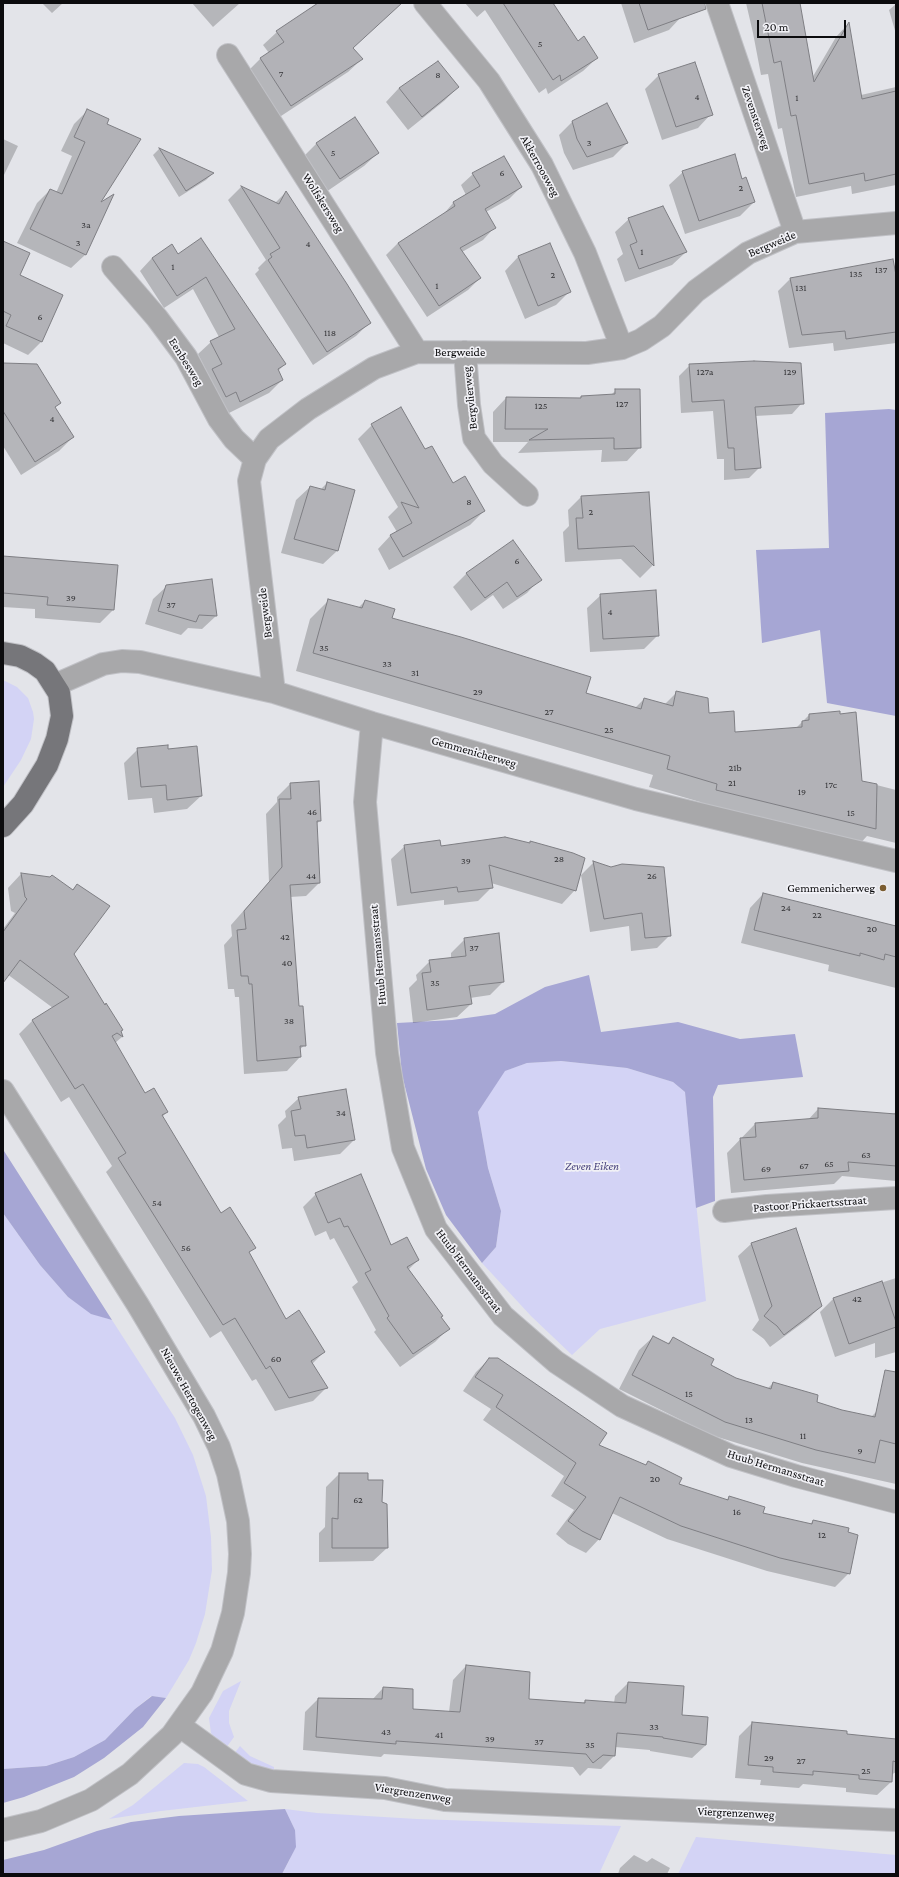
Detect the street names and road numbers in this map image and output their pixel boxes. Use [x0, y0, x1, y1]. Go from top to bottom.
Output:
street label: Zevensterweg [738, 84, 774, 152]
street label: Akkerroosweg [517, 133, 563, 199]
street label: Wolfskersweg [299, 171, 347, 235]
street label: Bergweide [746, 228, 798, 260]
street label: Eenbesweg [166, 335, 206, 389]
street label: Bergweide [435, 345, 485, 359]
street label: Bergvlierweg [460, 366, 480, 430]
street label: Bergweide [255, 587, 275, 639]
street label: Gemmenicherweg [430, 733, 518, 771]
street label: Huub Hermansstraat [366, 904, 390, 1006]
street label: Pastoor Prickaertsstraat [753, 1193, 867, 1215]
street label: Huub Hermansstraat [433, 1227, 505, 1315]
street label: Nieuwe Hertogenweg [158, 1345, 220, 1443]
street label: Huub Hermansstraat [726, 1446, 826, 1490]
street label: Viergrenzenweg [374, 1780, 452, 1806]
street label: Viergrenzenweg [697, 1804, 775, 1822]

